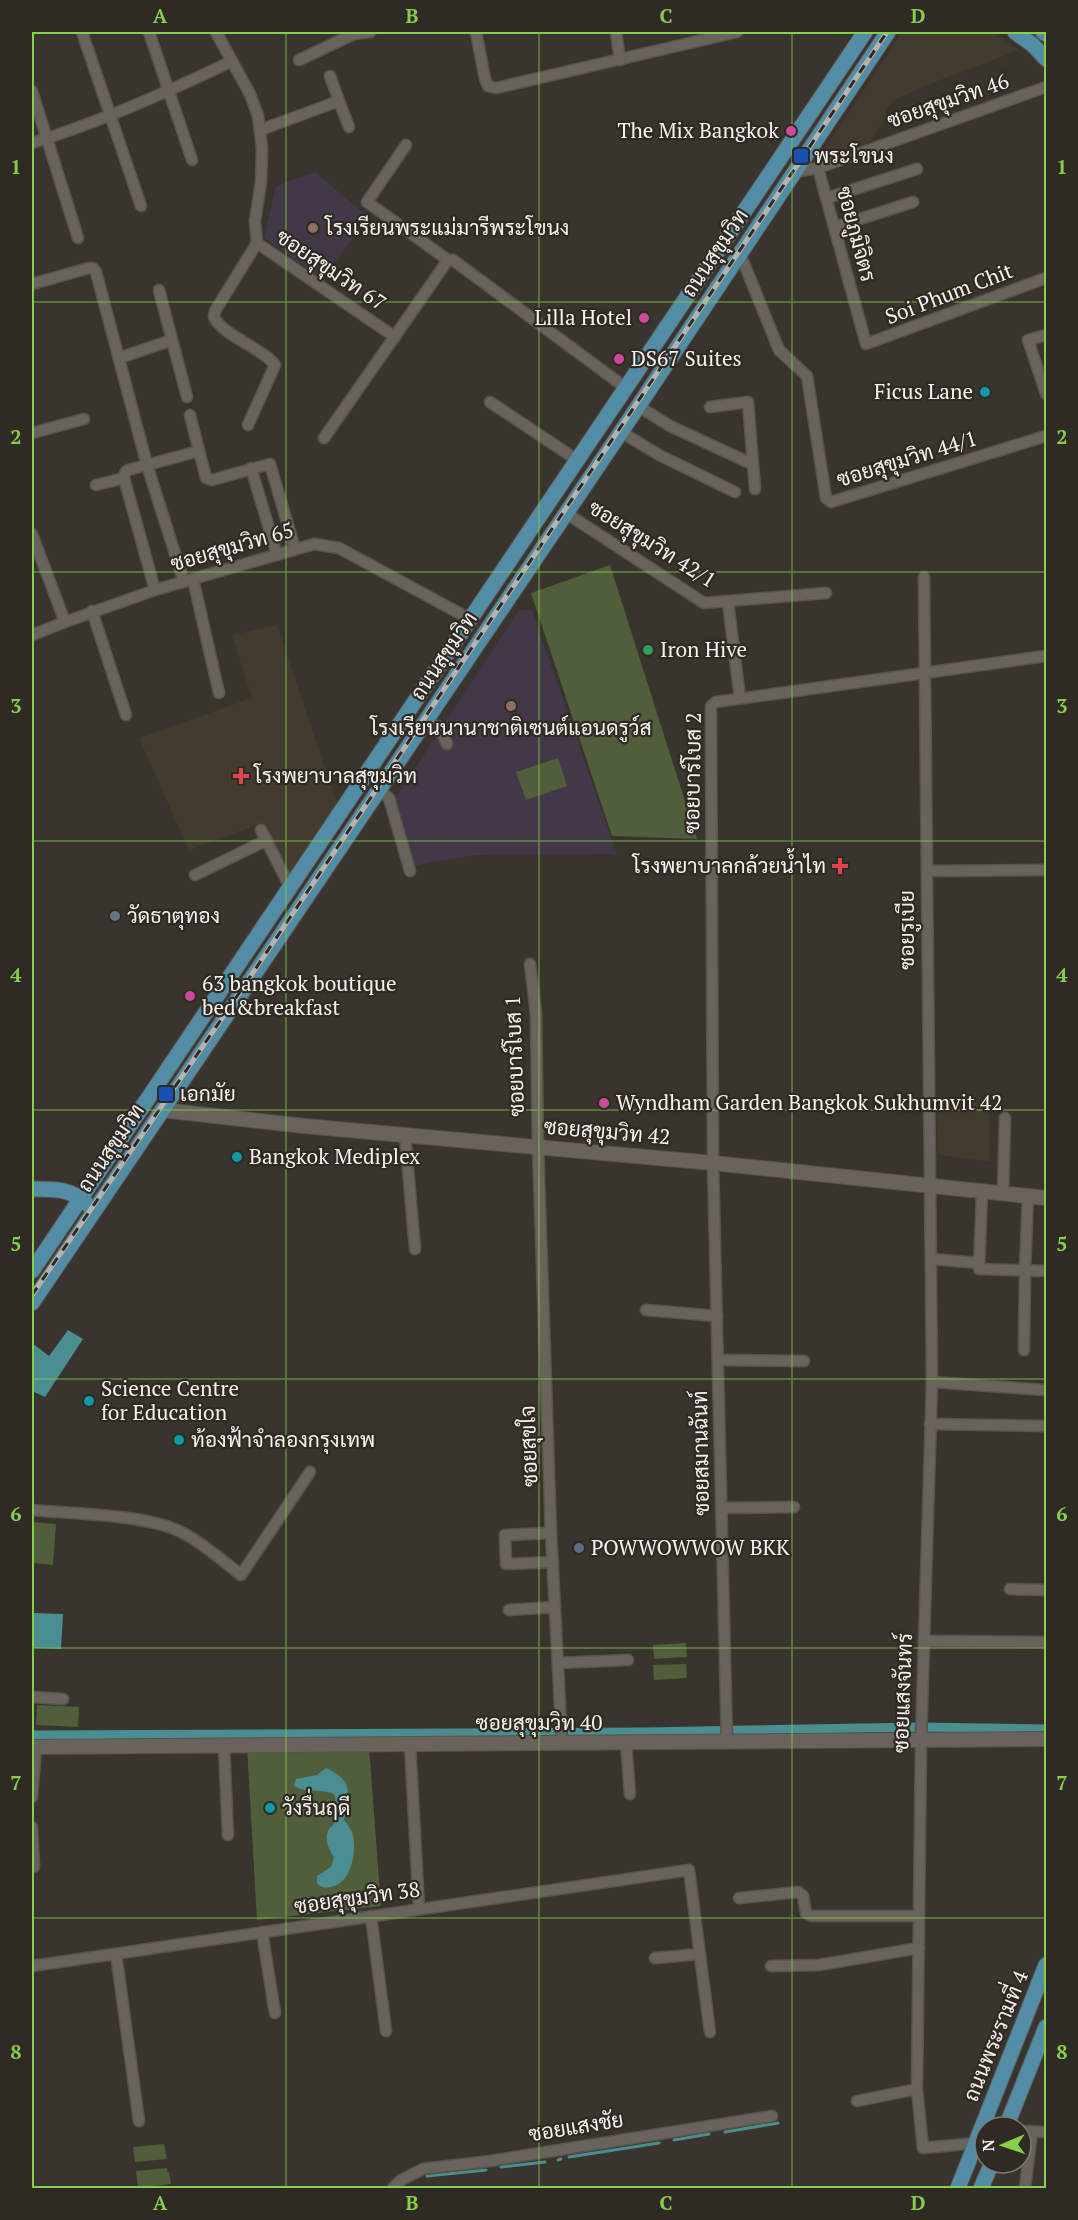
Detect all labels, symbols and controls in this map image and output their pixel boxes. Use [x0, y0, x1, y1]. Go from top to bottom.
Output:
text: A [153, 2, 168, 29]
text: B [406, 2, 419, 29]
text: C [659, 2, 673, 29]
text: D [911, 2, 925, 29]
street label: ซอยสุขุมวิท 46 [883, 66, 1013, 135]
place label: The Mix Bangkok [617, 116, 779, 144]
marker: The Mix Bangkok [784, 124, 798, 138]
place label: พระโขนง [814, 141, 894, 169]
marker: พระโขนง [792, 147, 810, 165]
text: 1 [10, 153, 22, 180]
text: 1 [1056, 153, 1068, 180]
street label: ซอยภูมิจิตร [829, 183, 883, 285]
street label: ถนนสุขุมวิท [674, 203, 755, 303]
place label: โรงเรียนพระแม่มารีพระโขนง [324, 213, 569, 241]
marker: โรงเรียนพระแม่มารีพระโขนง [306, 221, 320, 235]
street label: ซอยสุขุมวิท 67 [271, 222, 392, 317]
street label: Soi Phum Chit [881, 256, 1017, 330]
place label: Lilla Hotel [534, 303, 632, 331]
marker: Lilla Hotel [637, 311, 651, 325]
place label: DS67 Suites [631, 344, 742, 372]
marker: DS67 Suites [612, 352, 626, 366]
place label: Ficus Lane [874, 377, 973, 405]
marker: Ficus Lane [978, 385, 992, 399]
text: 2 [10, 423, 22, 450]
street label: ซอยสุขุมวิท 44/1 [833, 423, 981, 494]
text: 2 [1056, 423, 1068, 450]
street label: ซอยสุขุมวิท 42/1 [583, 493, 722, 594]
street label: ซอยสุขุมวิท 65 [167, 515, 297, 578]
street label: ถนนสุขุมวิท [403, 606, 484, 706]
place label: Iron Hive [660, 635, 747, 663]
marker: Iron Hive [641, 643, 655, 657]
text: 3 [10, 692, 22, 719]
text: 3 [1056, 692, 1068, 719]
marker: โรงเรียนนานาชาติเซนต์แอนดรูว์ส [504, 699, 518, 713]
street label: ซอยบาร์โบส 2 [677, 712, 707, 834]
place label: โรงเรียนนานาชาติเซนต์แอนดรูว์ส [369, 713, 652, 743]
place label: โรงพยาบาลสุขุมวิท [253, 761, 417, 790]
marker: โรงพยาบาลสุขุมวิท [232, 767, 250, 785]
place label: โรงพยาบาลกล้วยน้ำไท [632, 848, 826, 879]
marker: โรงพยาบาลกล้วยน้ำไท [831, 857, 849, 875]
street label: ซอยรูเบีย [892, 890, 922, 970]
place label: วัดธาตุทอง [127, 901, 220, 930]
marker: วัดธาตุทอง [108, 909, 122, 923]
text: 4 [10, 961, 22, 988]
text: 4 [1056, 961, 1068, 988]
place label: 63 bangkok boutique bed&breakfast [202, 969, 397, 1021]
marker: 63 bangkok boutique bed&breakfast [183, 989, 197, 1003]
street label: ซอยบาร์โบส 1 [498, 995, 530, 1117]
place label: เอกมัย [180, 1079, 236, 1107]
marker: เอกมัย [157, 1085, 175, 1103]
place label: Wyndham Garden Bangkok Sukhumvit 42 [616, 1088, 1002, 1116]
marker: Wyndham Garden Bangkok Sukhumvit 42 [597, 1096, 611, 1110]
street label: ถนนสุขุมวิท [70, 1098, 151, 1198]
street label: ซอยสุขุมวิท 42 [543, 1112, 672, 1151]
place label: Bangkok Mediplex [249, 1142, 420, 1170]
marker: Bangkok Mediplex [230, 1150, 244, 1164]
text: 5 [10, 1230, 22, 1257]
text: 5 [1056, 1230, 1068, 1257]
place label: Science Centre for Education [101, 1374, 239, 1426]
street label: ซอยสมานฉันท์ [685, 1390, 715, 1516]
marker: Science Centre for Education [82, 1394, 96, 1408]
street label: ซอยสุขใจ [513, 1405, 544, 1487]
place label: ท้องฟ้าจำลองกรุงเทพ [191, 1425, 375, 1454]
marker: ท้องฟ้าจำลองกรุงเทพ [172, 1433, 186, 1447]
text: 6 [10, 1500, 22, 1527]
text: 6 [1056, 1500, 1068, 1527]
place label: POWWOWWOW BKK [591, 1533, 790, 1561]
marker: POWWOWWOW BKK [572, 1541, 586, 1555]
street label: ซอยแสงจันทร์ [886, 1632, 918, 1754]
street label: ซอยสุขุมวิท 40 [476, 1708, 602, 1737]
text: 7 [10, 1769, 22, 1796]
text: 7 [1056, 1769, 1068, 1796]
place label: วังรื่นฤดี [282, 1788, 350, 1821]
marker: วังรื่นฤดี [263, 1801, 277, 1815]
street label: ซอยสุขุมวิท 38 [292, 1874, 422, 1921]
street label: ถนนพระรามที่ 4 [951, 1963, 1034, 2105]
text: 8 [10, 2038, 22, 2065]
text: 8 [1056, 2038, 1068, 2065]
street label: ซอยแสงชัย [526, 2105, 625, 2147]
north arrow [973, 2115, 1033, 2175]
text: N [977, 2139, 999, 2152]
text: A [153, 2189, 168, 2216]
text: B [406, 2189, 419, 2216]
text: C [659, 2189, 673, 2216]
text: D [911, 2189, 925, 2216]

